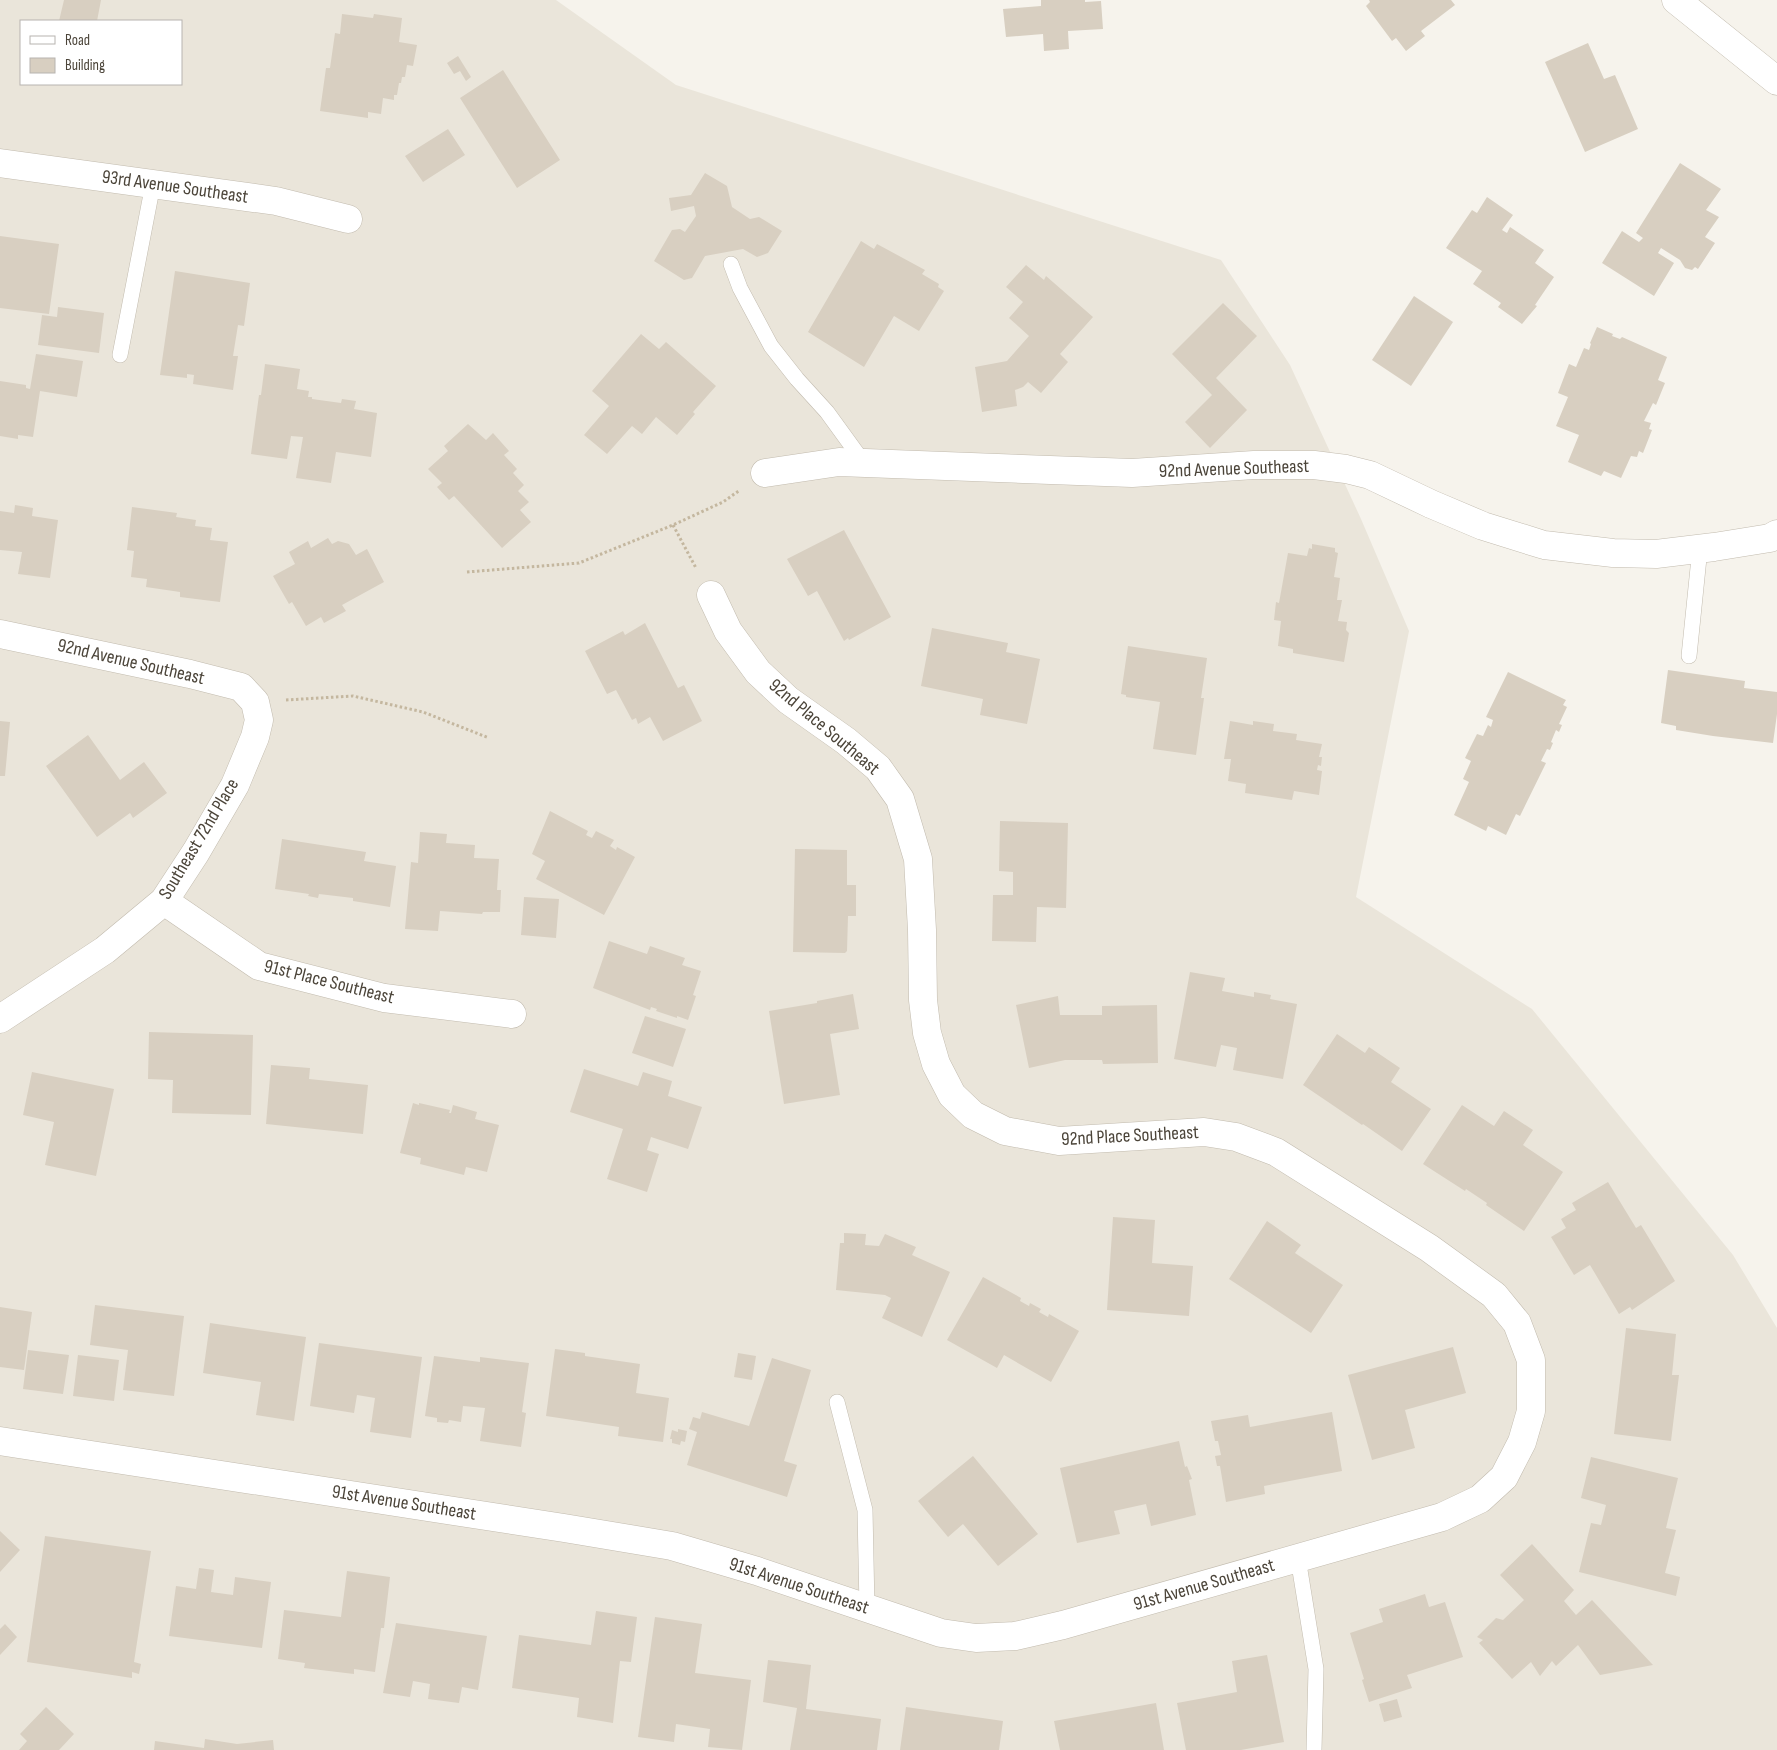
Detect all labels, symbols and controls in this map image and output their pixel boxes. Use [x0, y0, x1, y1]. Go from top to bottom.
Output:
legend [20, 20, 182, 85]
text: Road [65, 31, 90, 50]
text: Building [65, 56, 105, 75]
street label: 93rd Avenue Southeast [100, 165, 250, 209]
street label: 92nd Avenue Southeast [1159, 455, 1310, 483]
street label: 92nd Avenue Southeast [55, 634, 207, 690]
street label: 92nd Place Southeast [764, 674, 884, 780]
street label: Southeast 72nd Place [154, 774, 244, 904]
street label: 91st Place Southeast [262, 955, 397, 1009]
street label: 92nd Place Southeast [1061, 1121, 1200, 1151]
street label: 91st Avenue Southeast [330, 1480, 478, 1526]
street label: 91st Avenue Southeast [726, 1553, 872, 1620]
street label: 91st Avenue Southeast [1131, 1554, 1277, 1616]

